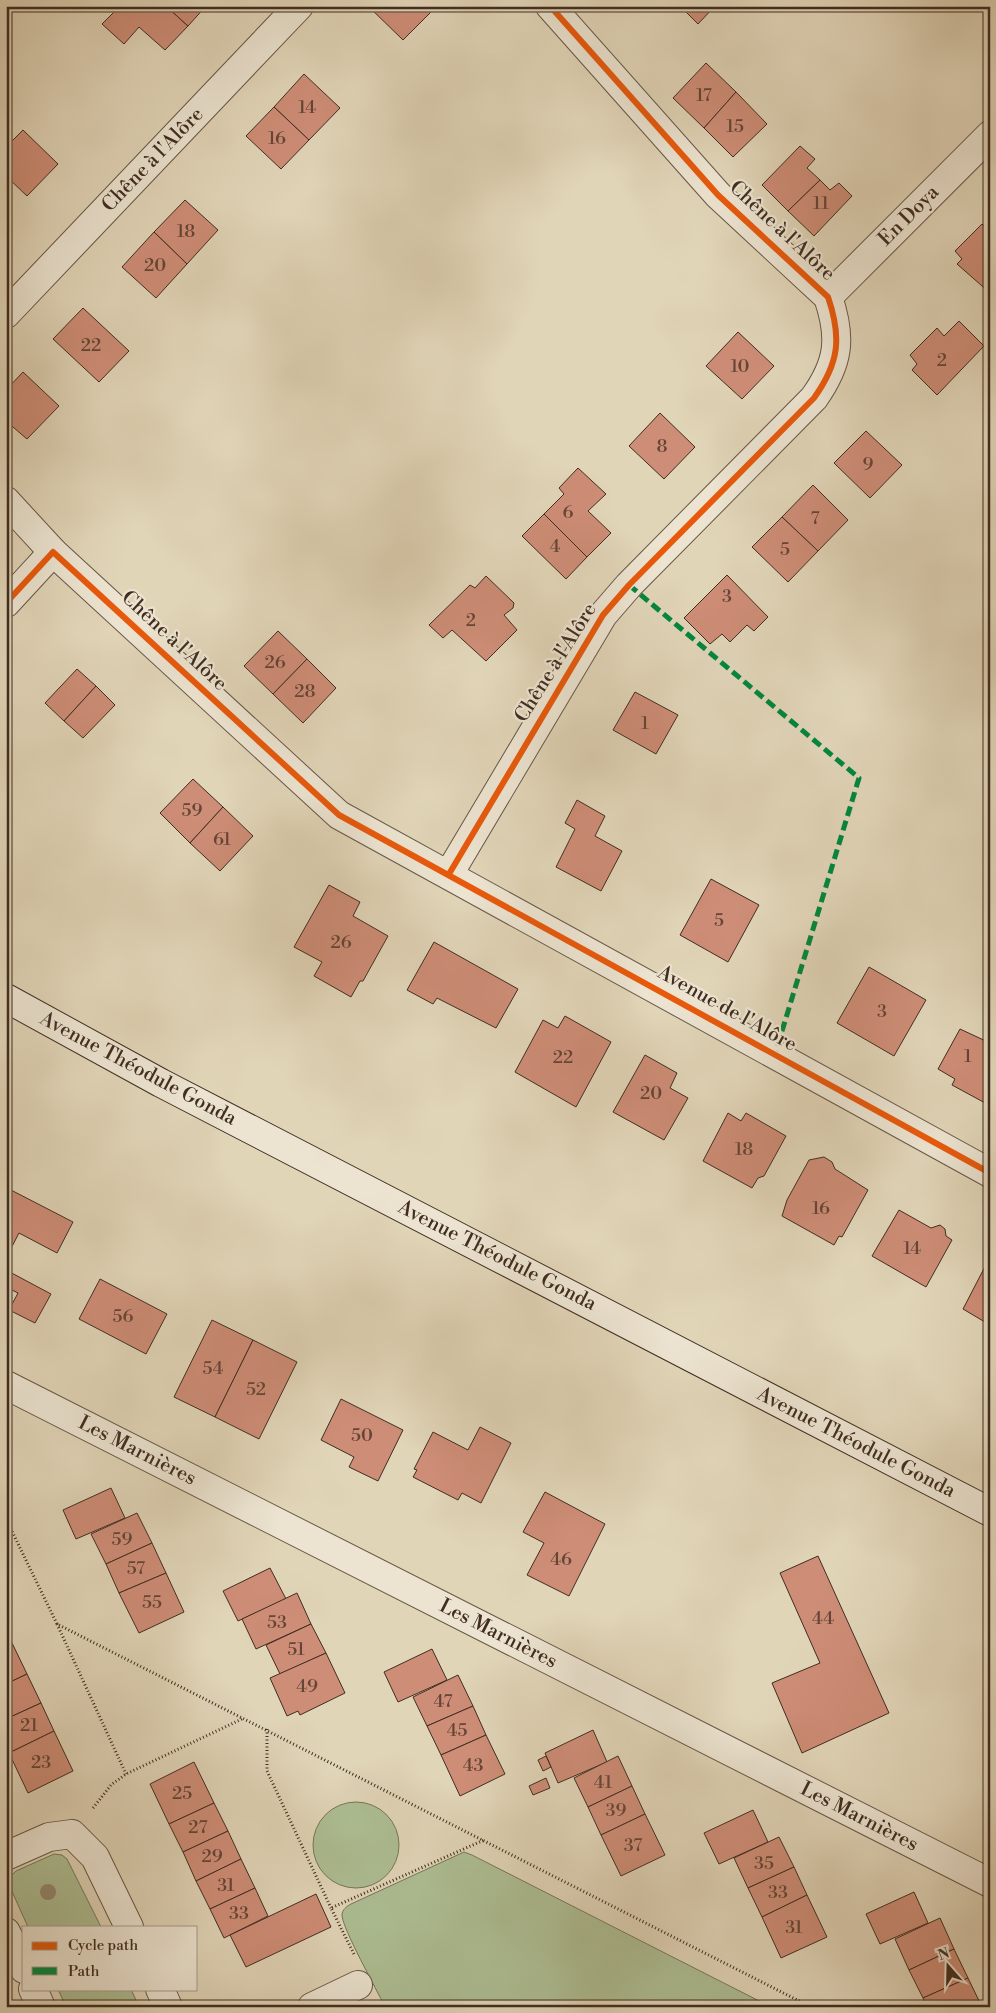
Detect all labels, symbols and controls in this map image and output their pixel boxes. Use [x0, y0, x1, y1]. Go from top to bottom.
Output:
house number: 17 [696, 84, 712, 107]
house number: 14 [298, 96, 316, 119]
street label: Chêne à l'Alôre [97, 102, 209, 218]
house number: 15 [726, 115, 744, 138]
house number: 16 [268, 127, 286, 150]
street label: Chêne à l'Alôre [724, 175, 840, 287]
street label: En Doya [873, 180, 945, 252]
house number: 11 [813, 192, 829, 215]
house number: 18 [177, 220, 195, 243]
house number: 20 [144, 254, 166, 277]
house number: 22 [81, 334, 101, 357]
house number: 2 [937, 349, 947, 372]
house number: 10 [730, 355, 750, 378]
house number: 8 [656, 435, 668, 458]
house number: 9 [863, 453, 874, 476]
house number: 6 [563, 501, 574, 524]
house number: 7 [810, 507, 820, 530]
house number: 4 [550, 535, 561, 558]
house number: 5 [780, 538, 790, 561]
street label: Chêne à l'Alôre [116, 585, 232, 697]
house number: 3 [722, 585, 732, 608]
street label: Chêne à l'Alôre [509, 599, 603, 727]
house number: 2 [466, 609, 476, 632]
house number: 26 [264, 651, 286, 674]
house number: 28 [294, 680, 316, 703]
house number: 1 [641, 712, 649, 735]
house number: 59 [182, 799, 203, 822]
house number: 61 [213, 828, 231, 851]
house number: 5 [714, 909, 724, 932]
house number: 26 [330, 931, 352, 954]
street label: Avenue de l'Alôre [652, 960, 801, 1058]
house number: 3 [877, 1000, 887, 1023]
street label: Avenue Théodule Gonda [34, 1006, 241, 1132]
house number: 1 [964, 1045, 972, 1068]
house number: 22 [553, 1046, 573, 1069]
house number: 20 [640, 1082, 662, 1105]
house number: 18 [735, 1138, 753, 1161]
street label: Avenue Théodule Gonda [393, 1195, 601, 1317]
house number: 16 [812, 1197, 830, 1220]
house number: 14 [903, 1237, 921, 1260]
house number: 56 [113, 1305, 134, 1328]
house number: 54 [203, 1357, 224, 1380]
house number: 52 [246, 1378, 266, 1401]
street label: Avenue Théodule Gonda [752, 1382, 960, 1504]
street label: Les Marnières [74, 1411, 200, 1491]
house number: 50 [351, 1424, 373, 1447]
house number: 59 [112, 1528, 133, 1551]
house number: 46 [550, 1548, 572, 1571]
house number: 57 [127, 1557, 145, 1580]
house number: 55 [142, 1591, 162, 1614]
street label: Les Marnières [435, 1594, 561, 1674]
house number: 44 [812, 1607, 834, 1630]
house number: 53 [267, 1611, 287, 1634]
house number: 51 [287, 1638, 305, 1661]
house number: 49 [296, 1675, 318, 1698]
house number: 47 [433, 1690, 453, 1713]
house number: 21 [20, 1714, 38, 1737]
house number: 45 [447, 1719, 467, 1742]
house number: 23 [31, 1751, 51, 1774]
house number: 43 [463, 1754, 483, 1777]
house number: 41 [594, 1771, 612, 1794]
street label: Les Marnières [796, 1777, 922, 1857]
house number: 25 [172, 1782, 192, 1805]
house number: 39 [606, 1799, 627, 1822]
house number: 27 [188, 1816, 208, 1839]
house number: 37 [624, 1834, 642, 1857]
house number: 29 [201, 1845, 223, 1868]
house number: 35 [754, 1852, 774, 1875]
house number: 31 [217, 1874, 235, 1897]
house number: 33 [768, 1881, 788, 1904]
house number: 33 [229, 1902, 249, 1925]
house number: 31 [785, 1916, 803, 1939]
legend [22, 1926, 198, 1990]
text: Cycle path [68, 1936, 138, 1955]
north arrow [924, 1940, 974, 1990]
text: N [936, 1944, 952, 1965]
text: Path [68, 1962, 100, 1981]

